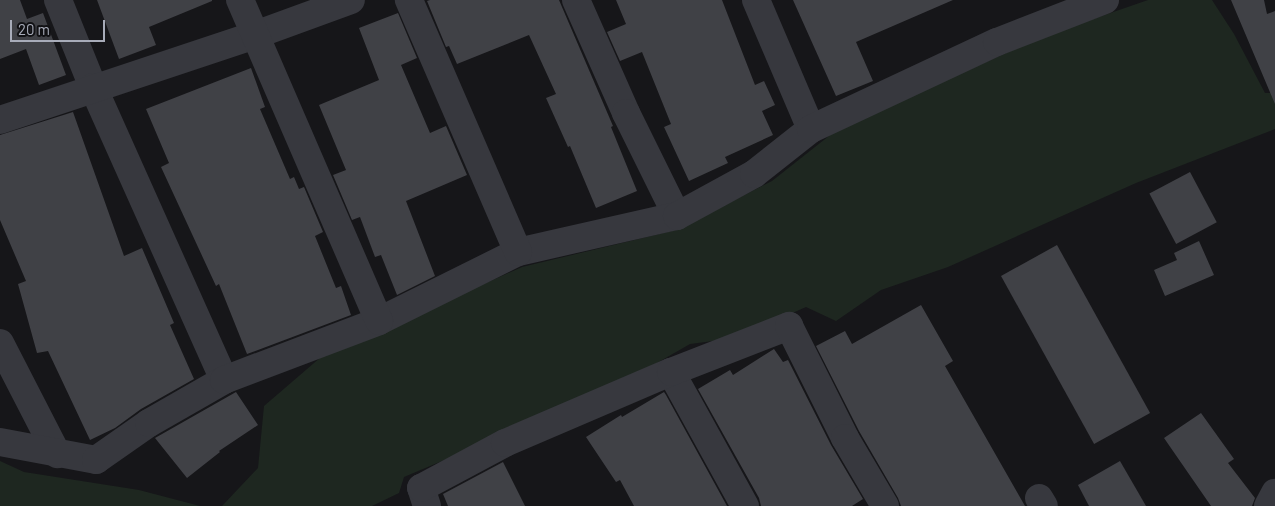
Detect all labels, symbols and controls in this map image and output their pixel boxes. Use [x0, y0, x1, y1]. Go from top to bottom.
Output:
scale bar [12, 10, 108, 42]
text: 20 m [18, 20, 50, 38]

